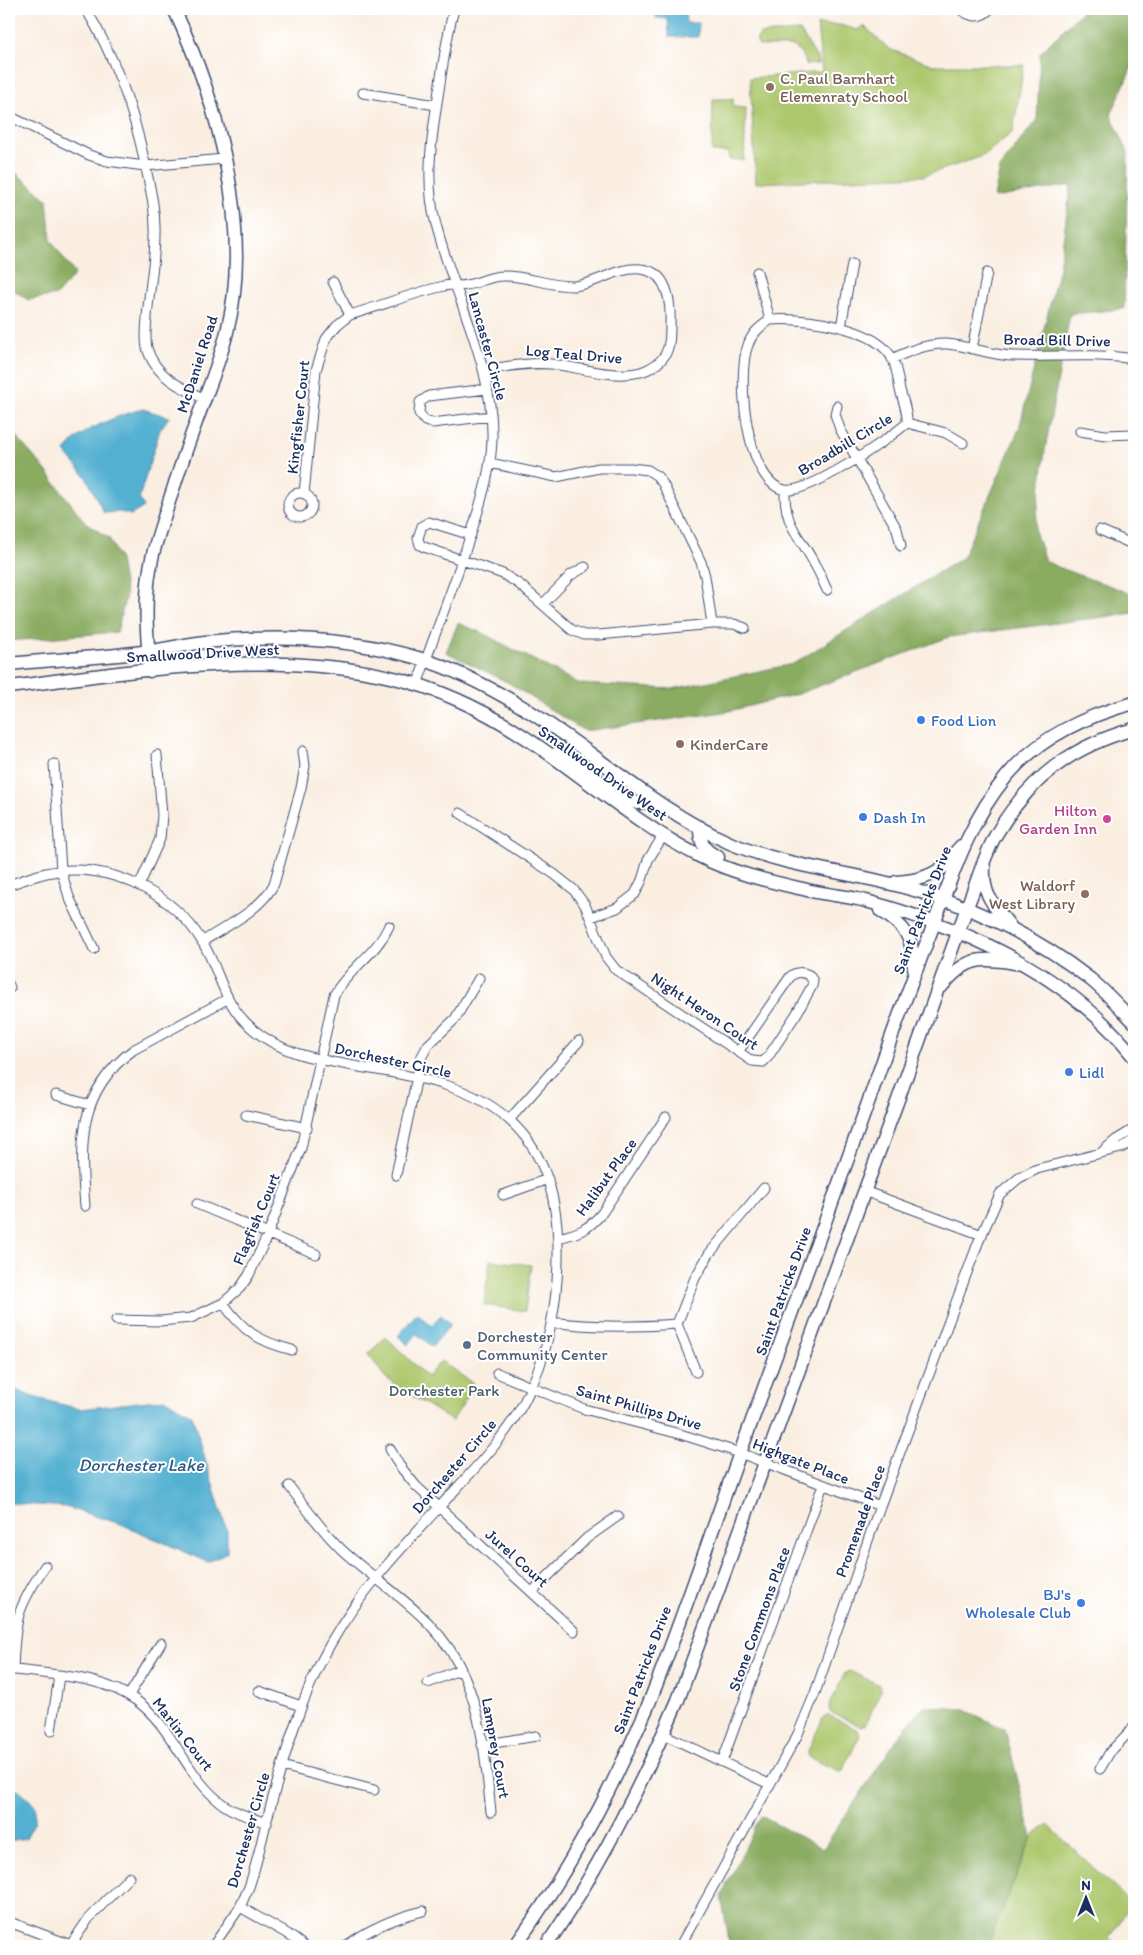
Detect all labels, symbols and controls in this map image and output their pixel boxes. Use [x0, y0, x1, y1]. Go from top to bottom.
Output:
place label: C. Paul Barnhart Elemenraty School [780, 69, 908, 106]
marker: C. Paul Barnhart Elemenraty School [764, 81, 776, 93]
street label: Lancaster Circle [464, 290, 512, 402]
street label: McDaniel Road [172, 313, 222, 415]
street label: Broad Bill Drive [1003, 330, 1111, 350]
street label: Log Teal Drive [525, 340, 623, 368]
street label: Kingfisher Court [283, 359, 313, 475]
street label: Broadbill Circle [794, 408, 896, 480]
street label: Smallwood Drive West [126, 640, 280, 666]
place label: Food Lion [931, 711, 997, 730]
marker: Food Lion [915, 714, 927, 726]
street label: Smallwood Drive West [535, 721, 671, 825]
place label: KinderCare [690, 735, 768, 754]
marker: KinderCare [674, 738, 686, 750]
place label: Hilton Garden Inn [1019, 801, 1097, 838]
place label: Dash In [873, 808, 926, 827]
marker: Dash In [857, 811, 869, 823]
marker: Hilton Garden Inn [1101, 813, 1113, 825]
street label: Saint Patricks Drive [889, 843, 955, 977]
place label: Waldorf West Library [989, 876, 1076, 913]
marker: Waldorf West Library [1079, 888, 1091, 900]
street label: Night Heron Court [648, 968, 762, 1054]
street label: Dorchester Circle [333, 1038, 453, 1082]
place label: Lidl [1079, 1063, 1105, 1082]
marker: Lidl [1063, 1066, 1075, 1078]
street label: Halibut Place [571, 1134, 641, 1220]
street label: Flagfish Court [228, 1170, 284, 1268]
street label: Saint Patricks Drive [751, 1224, 815, 1358]
place label: Dorchester Community Center [477, 1327, 607, 1364]
marker: Dorchester Community Center [461, 1339, 473, 1351]
street label: Saint Phillips Drive [574, 1380, 704, 1434]
park label: Dorchester Park [389, 1381, 499, 1400]
street label: Dorchester Circle [408, 1415, 500, 1517]
street label: Highgate Place [750, 1434, 852, 1488]
water label: Dorchester Lake [78, 1454, 205, 1476]
street label: Promenade Place [831, 1462, 889, 1580]
street label: Jurel Court [482, 1525, 552, 1591]
street label: Stone Commons Place [724, 1544, 794, 1694]
place label: BJ's Wholesale Club [965, 1585, 1071, 1622]
marker: BJ's Wholesale Club [1075, 1597, 1087, 1609]
street label: Saint Patricks Drive [609, 1603, 675, 1737]
street label: Marlin Court [148, 1693, 218, 1775]
street label: Lamprey Court [478, 1696, 514, 1800]
street label: Dorchester Circle [222, 1770, 274, 1890]
north arrow [1060, 1872, 1110, 1922]
text: N [1081, 1877, 1091, 1894]

